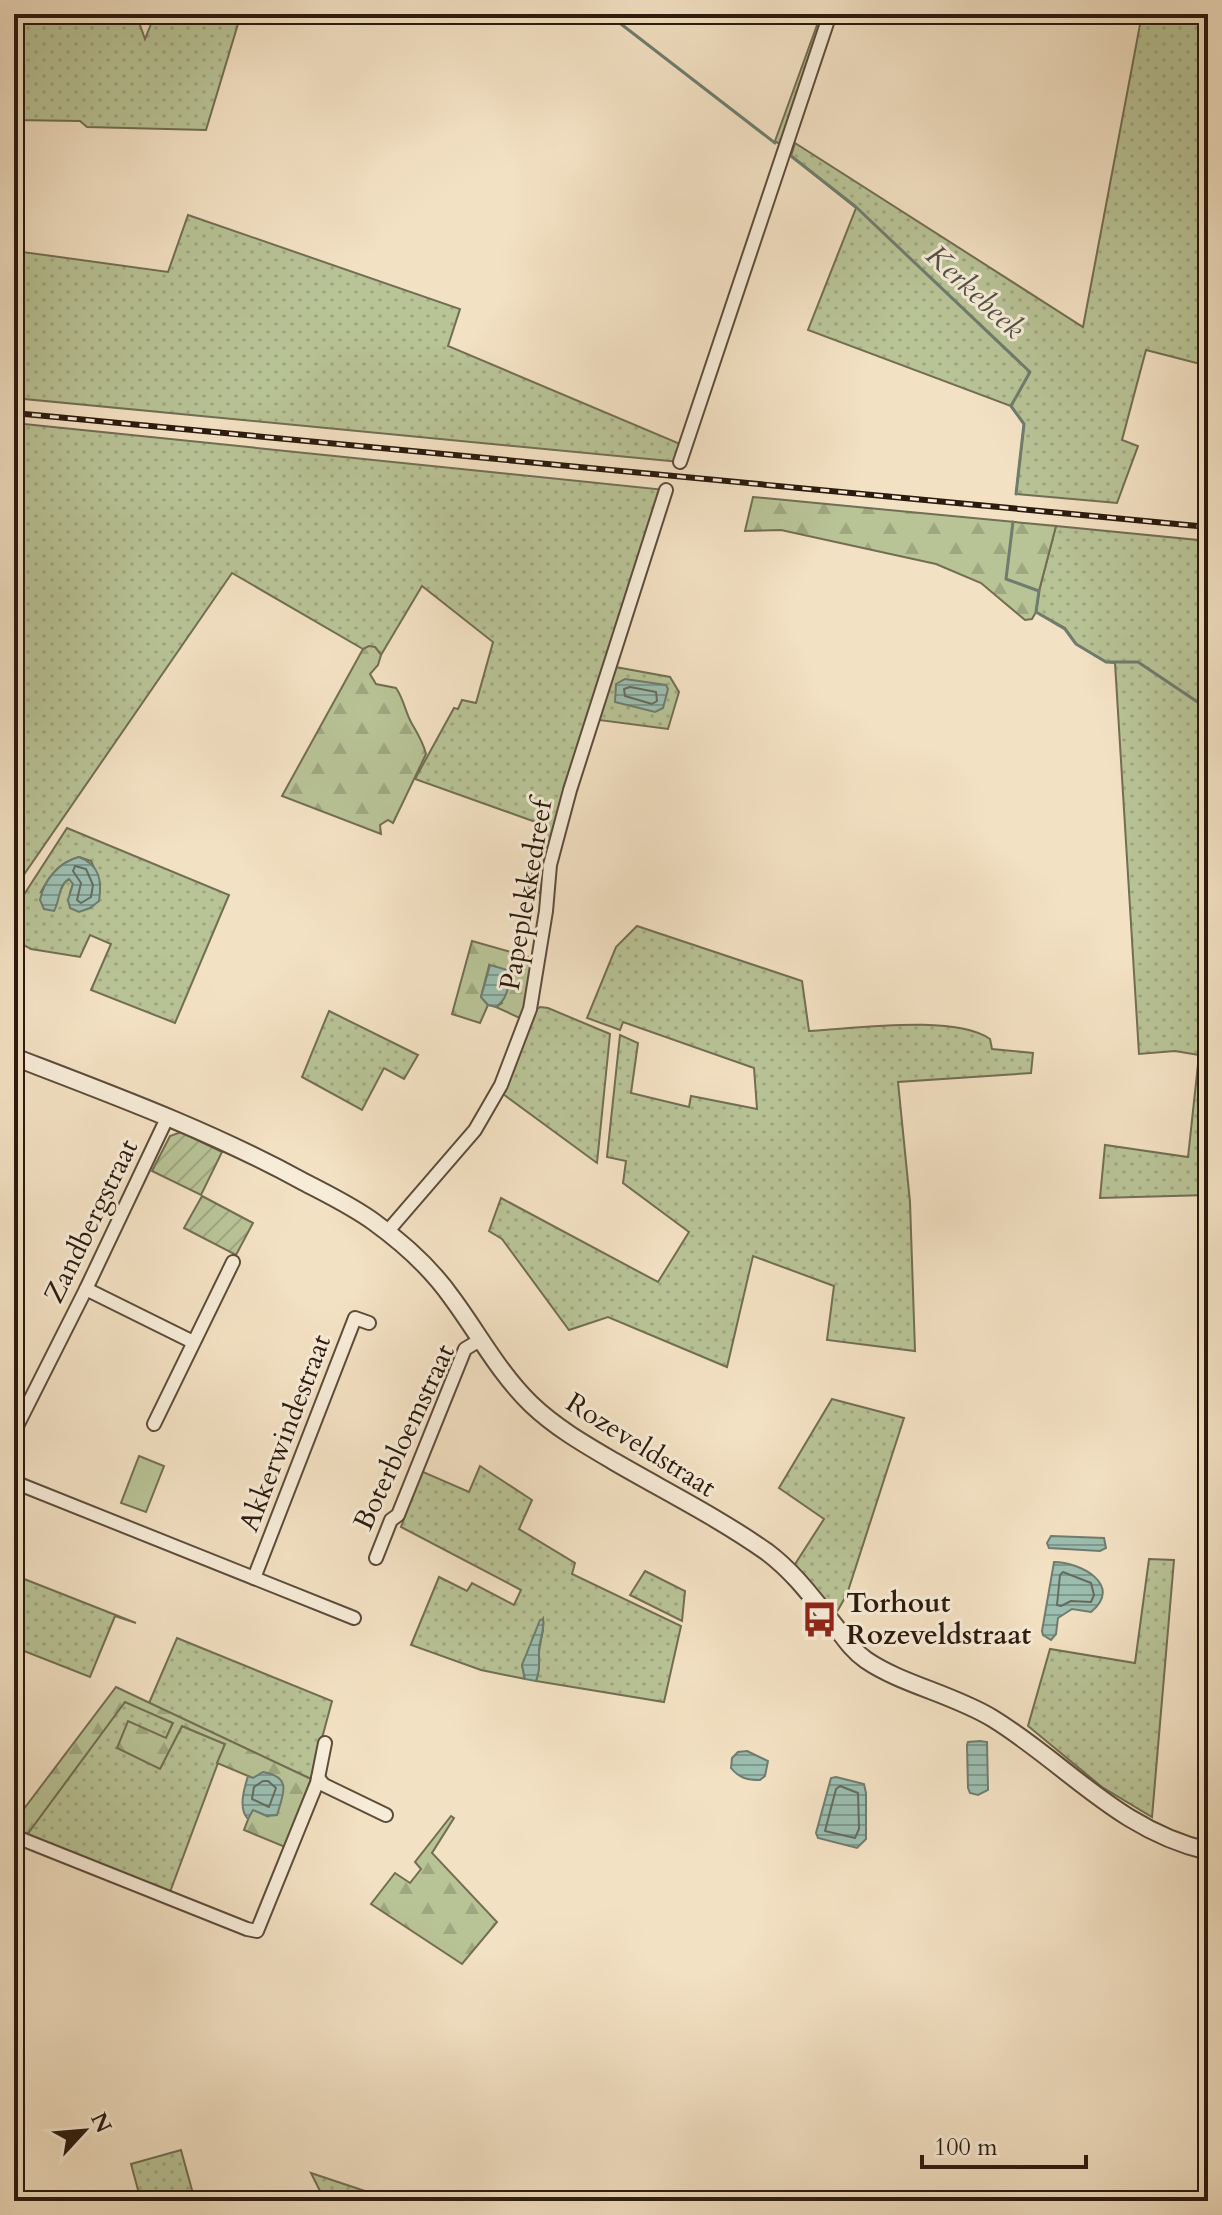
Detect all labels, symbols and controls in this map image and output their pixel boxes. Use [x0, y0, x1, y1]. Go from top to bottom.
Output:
water label: Kerkebeek [917, 236, 1034, 349]
street label: Papeplekkedreef [491, 792, 562, 993]
street label: Zandbergstraat [35, 1133, 147, 1309]
street label: Akkerwindestraat [230, 1329, 340, 1537]
street label: Boterbloemstraat [344, 1338, 464, 1536]
street label: Rozeveldstraat [559, 1384, 723, 1506]
place label: Torhout Rozeveldstraat [846, 1584, 1031, 1654]
bus stop icon: Torhout Rozeveldstraat [801, 1600, 839, 1638]
north arrow [44, 2091, 124, 2171]
text: N [83, 2108, 119, 2138]
scale bar [922, 2119, 1086, 2169]
text: 100 m [934, 2131, 998, 2164]

